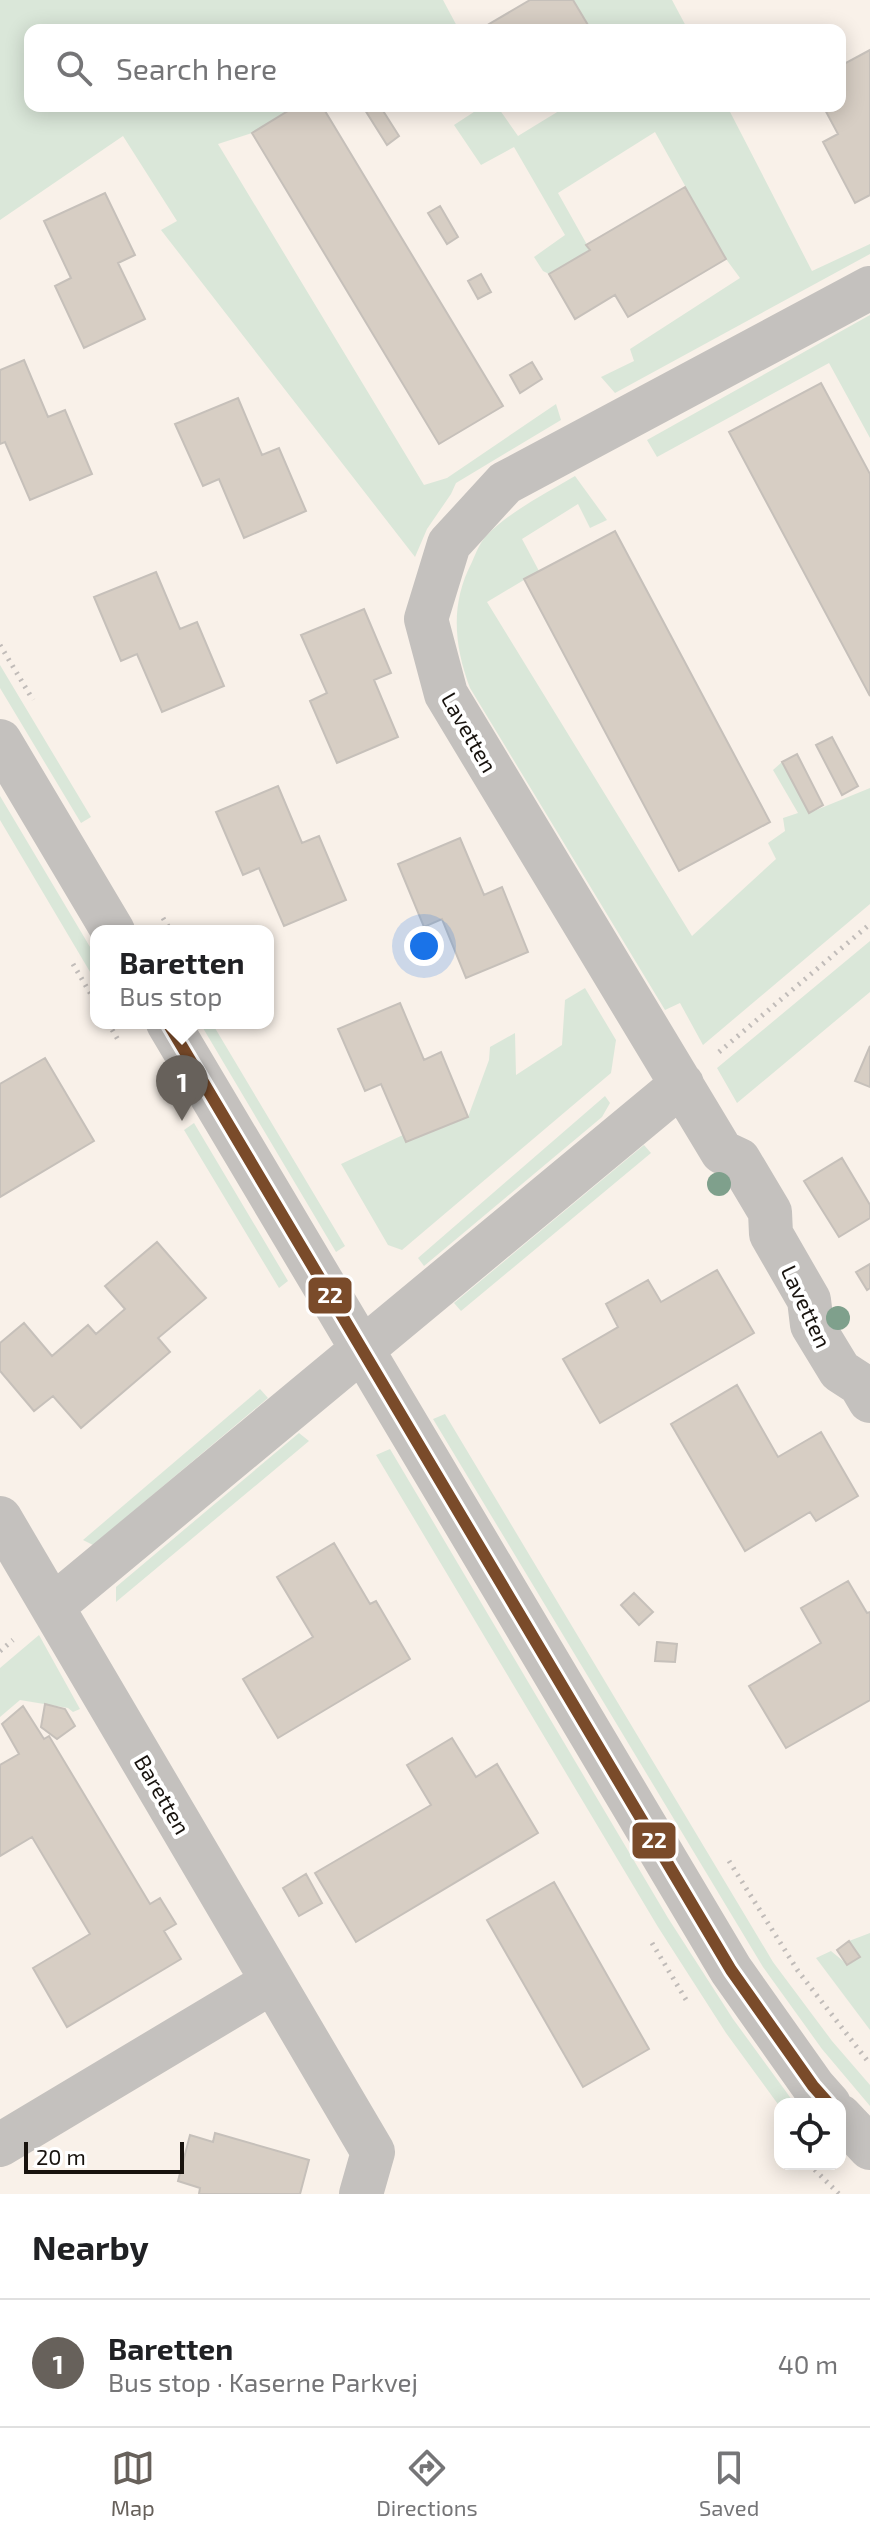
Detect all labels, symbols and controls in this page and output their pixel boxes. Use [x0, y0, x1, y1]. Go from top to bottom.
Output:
search box [24, 24, 846, 112]
icon: search [52, 46, 96, 90]
text: Search here [116, 50, 277, 86]
street label: Lavetten [437, 687, 503, 777]
popup [90, 925, 274, 1029]
your location [404, 926, 444, 966]
text: Baretten [119, 944, 245, 980]
text: Bus stop [119, 980, 222, 1011]
pin: 1 [156, 1055, 208, 1121]
street label: Lavetten [777, 1261, 837, 1351]
line badge: 22 [307, 1276, 353, 1315]
text: 22 [317, 1281, 343, 1307]
street label: Baretten [130, 1750, 196, 1838]
line badge: 22 [631, 1821, 677, 1860]
text: 22 [641, 1826, 667, 1852]
map controls [774, 2098, 846, 2170]
button: locate [774, 2098, 846, 2170]
scale bar [24, 2138, 184, 2174]
text: 20 m [36, 2143, 86, 2169]
text: Nearby [32, 2226, 149, 2267]
text: Baretten [108, 2330, 233, 2366]
text: 1 [52, 2348, 64, 2379]
text: 40 m [778, 2348, 838, 2379]
text: Bus stop · Kaserne Parkvej [108, 2366, 418, 2397]
tab: Map [111, 2446, 155, 2520]
tab: Directions [376, 2446, 478, 2520]
tab: Saved [699, 2446, 759, 2520]

